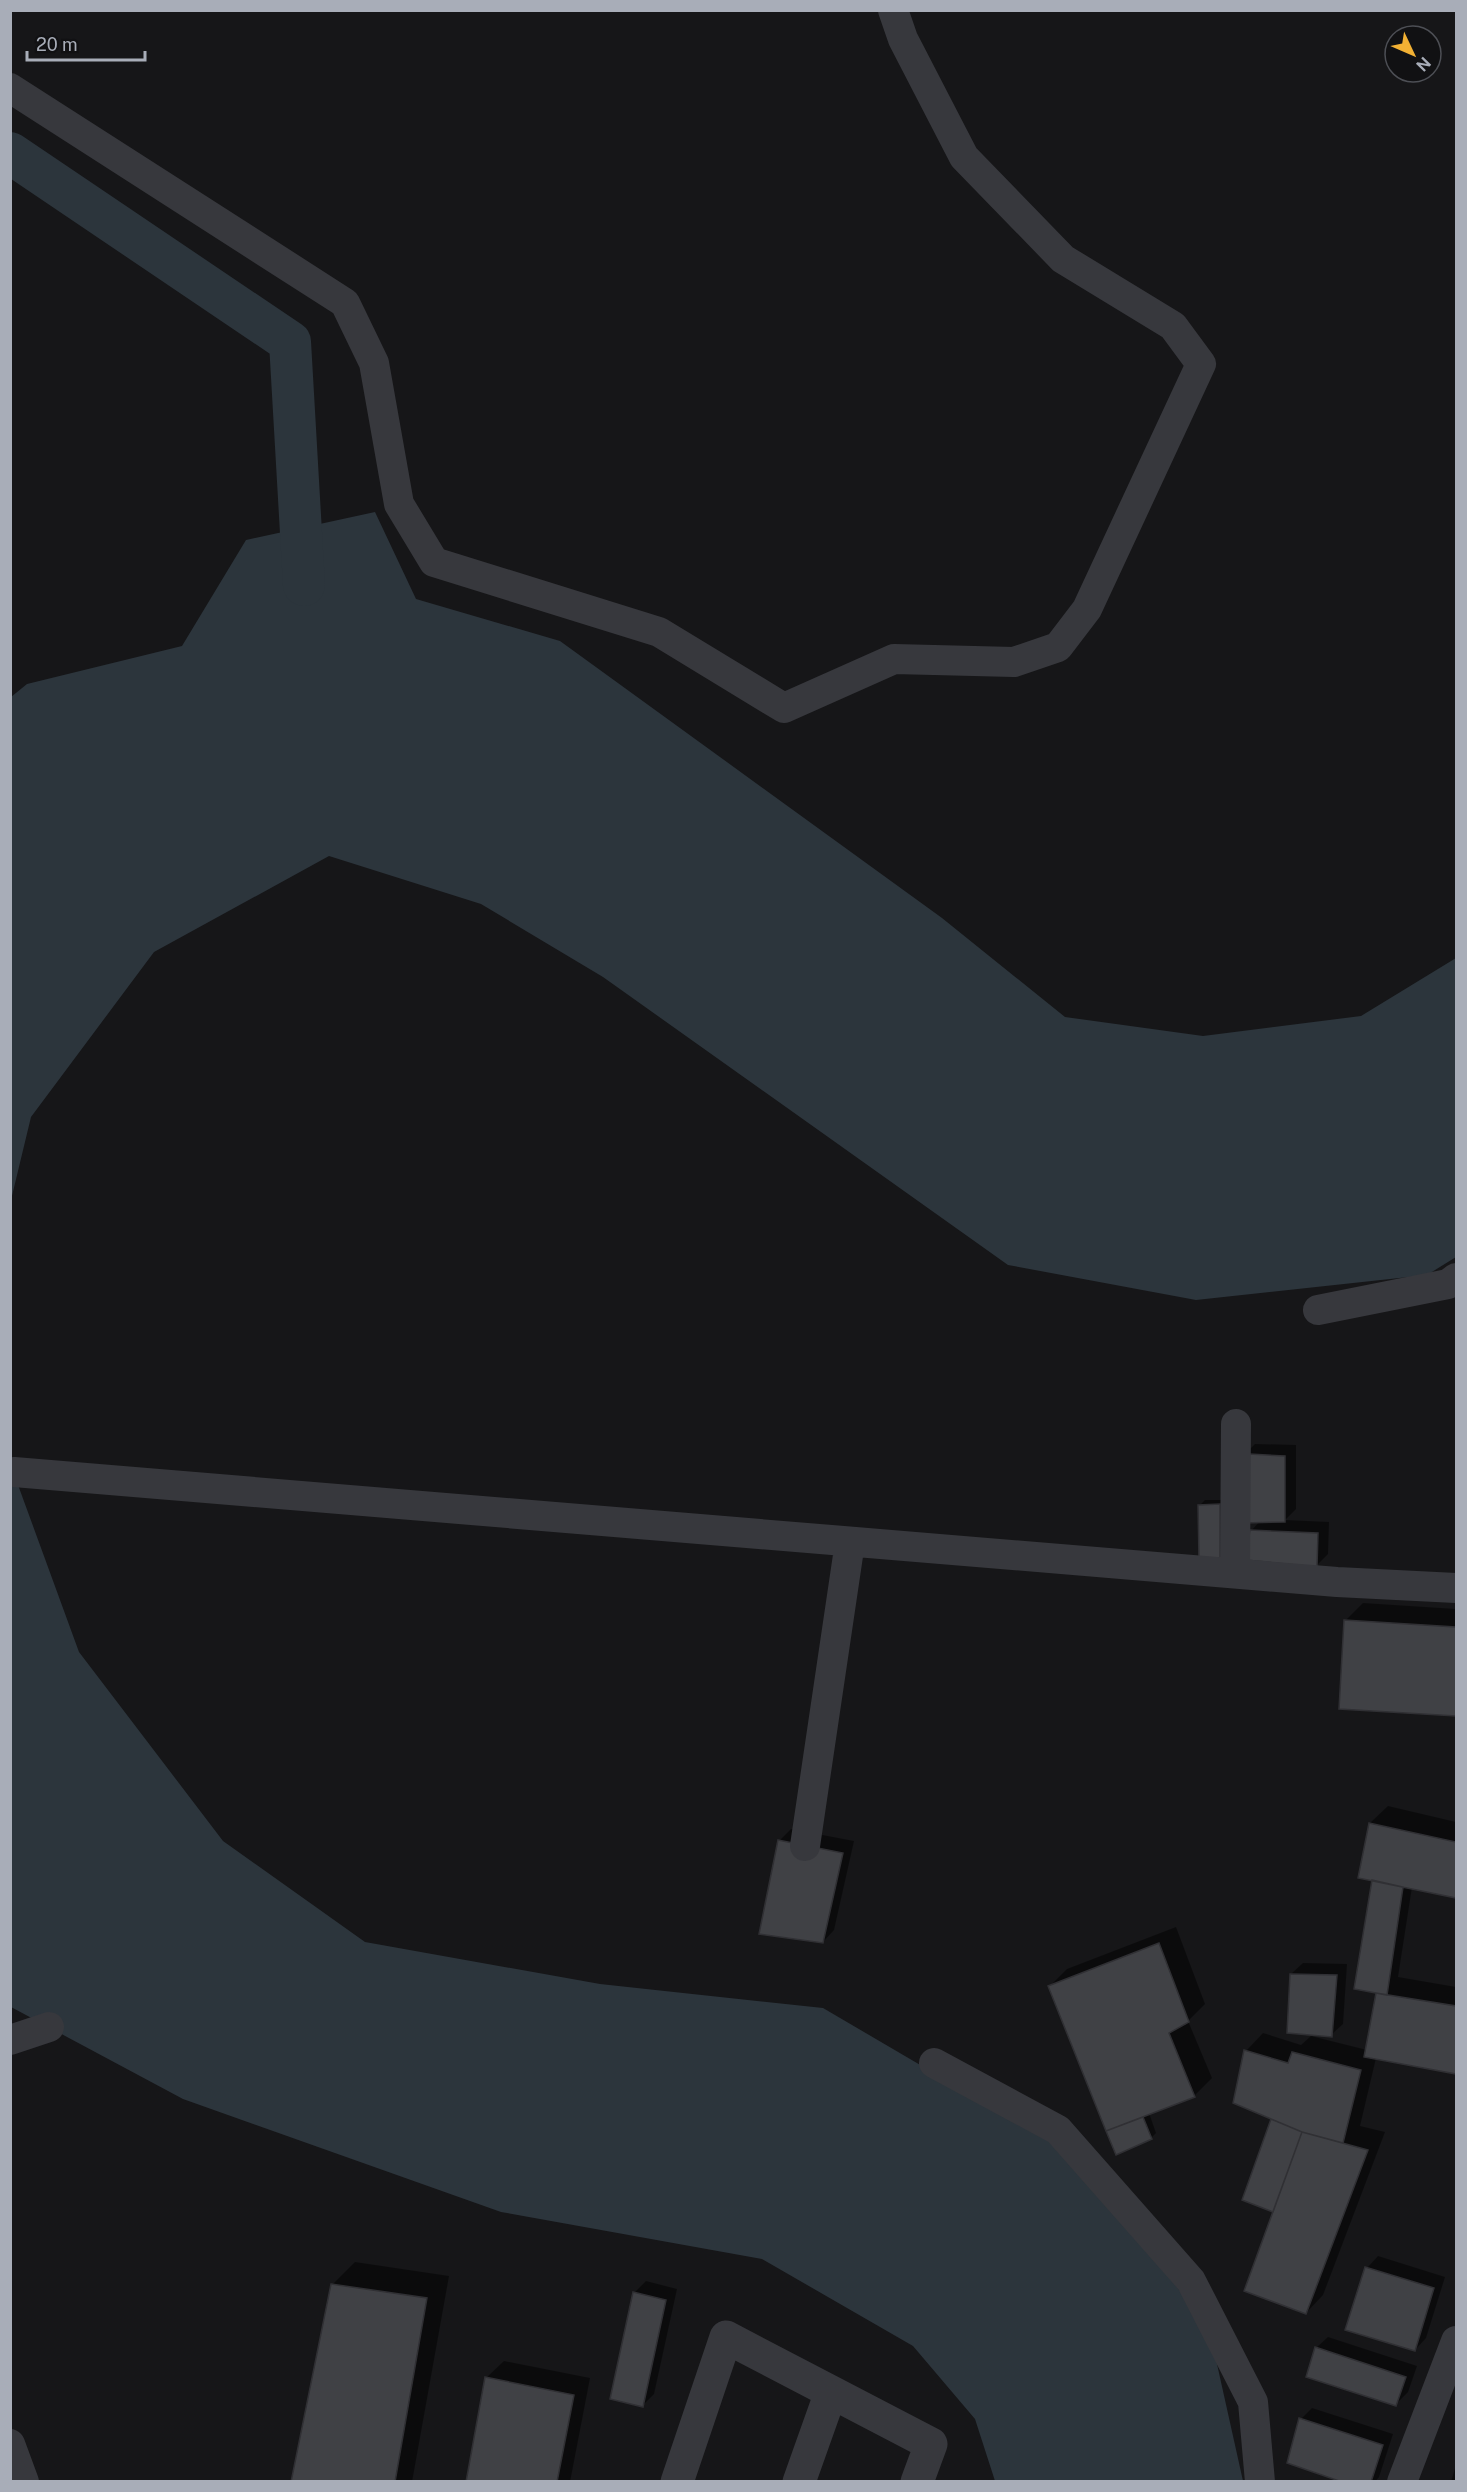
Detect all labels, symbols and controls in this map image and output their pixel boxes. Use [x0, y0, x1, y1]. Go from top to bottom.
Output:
scale bar [27, 24, 146, 62]
north arrow [1383, 24, 1443, 84]
text: 20 m [36, 34, 78, 55]
text: N [1412, 53, 1435, 75]

